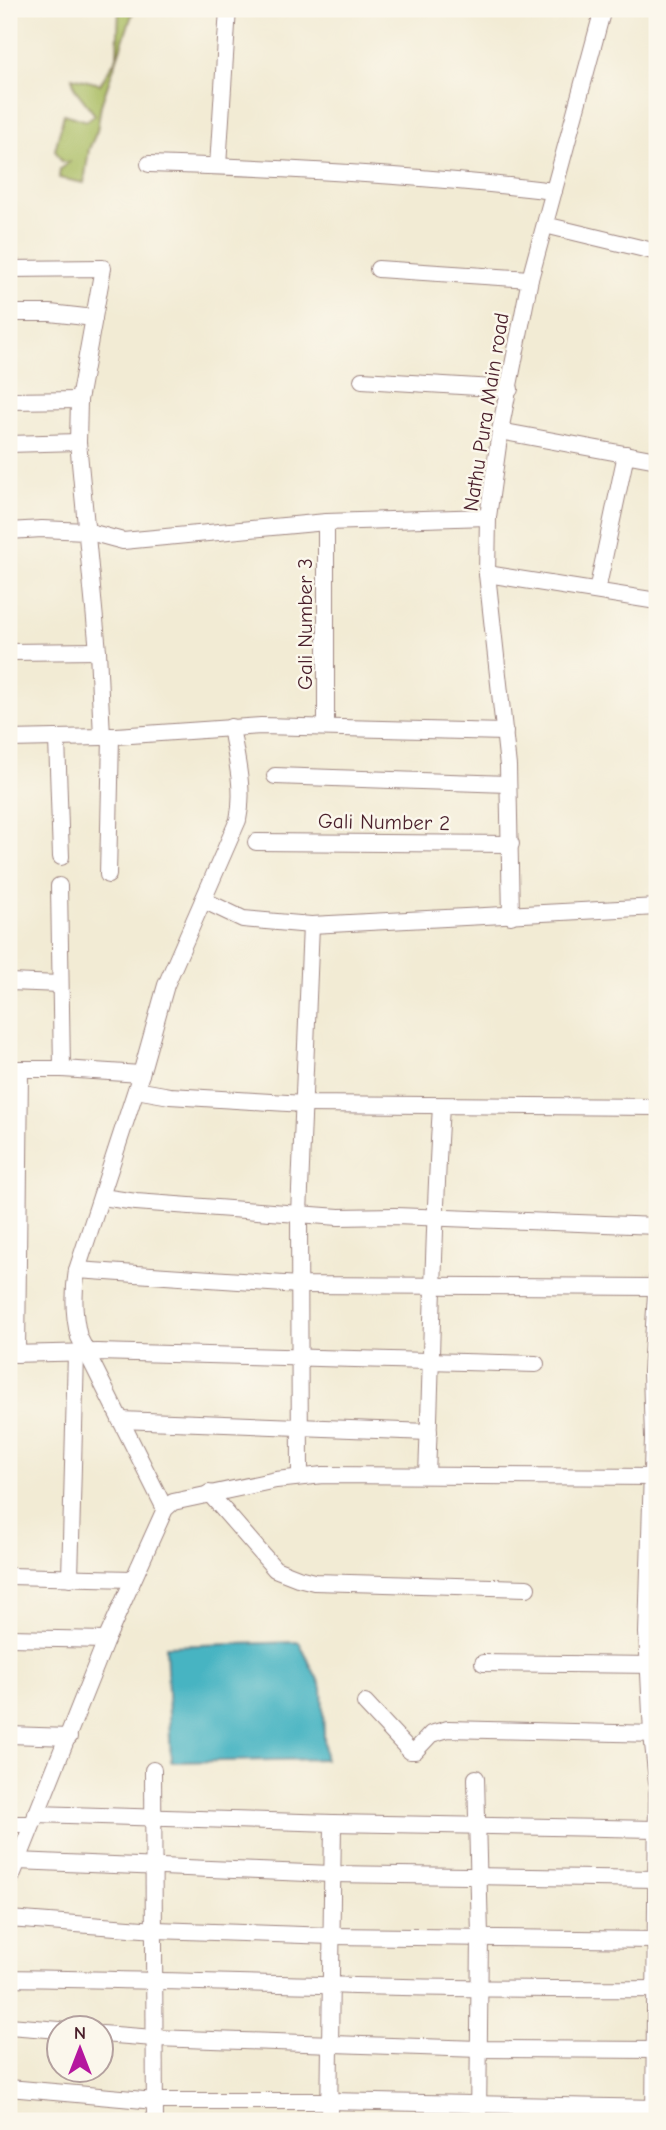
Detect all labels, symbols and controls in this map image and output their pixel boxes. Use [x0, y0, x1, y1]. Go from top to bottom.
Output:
street label: Nathu Pura Main road [458, 311, 514, 513]
street label: Gali Number 3 [293, 558, 317, 690]
street label: Gali Number 2 [318, 809, 450, 835]
north arrow [46, 2014, 116, 2084]
text: N [74, 2022, 86, 2044]

